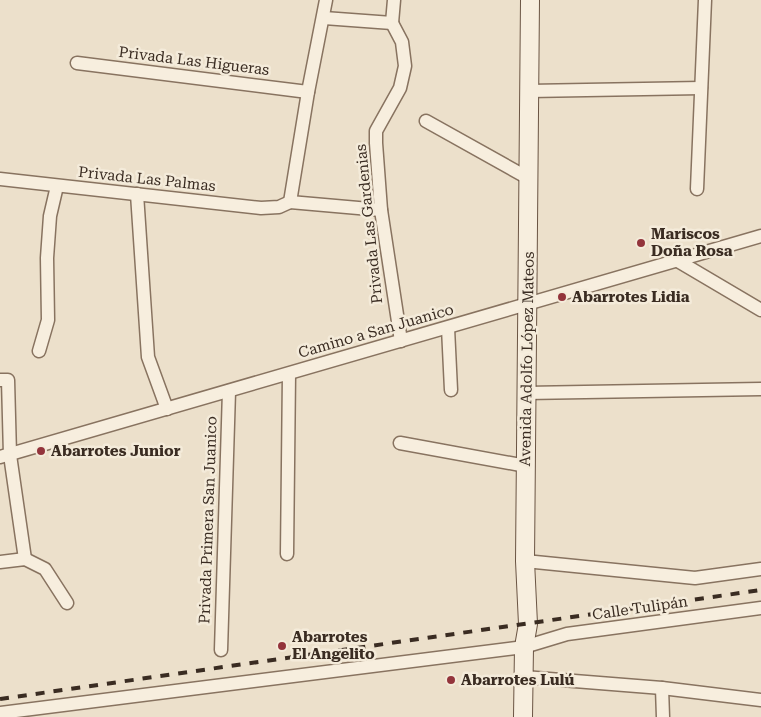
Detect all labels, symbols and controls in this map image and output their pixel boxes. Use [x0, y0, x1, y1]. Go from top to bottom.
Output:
street label: Privada Las Higueras [118, 43, 270, 79]
street label: Privada Las Gardenias [352, 143, 386, 305]
street label: Privada Las Palmas [77, 163, 217, 195]
place label: Mariscos Doña Rosa [651, 225, 733, 260]
marker: Mariscos Doña Rosa [635, 237, 647, 249]
street label: Avenida Adolfo López Mateos [516, 251, 538, 467]
place label: Abarrotes Lidia [572, 288, 690, 306]
marker: Abarrotes Lidia [556, 291, 568, 303]
street label: Camino a San Juanico [296, 300, 456, 362]
street label: Privada Primera San Juanico [195, 416, 221, 624]
place label: Abarrotes Junior [51, 442, 181, 460]
marker: Abarrotes Junior [35, 445, 47, 457]
street label: Calle Tulipán [591, 592, 689, 624]
place label: Abarrotes El Angelito [292, 628, 375, 663]
marker: Abarrotes El Angelito [276, 640, 288, 652]
place label: Abarrotes Lulú [461, 671, 575, 689]
marker: Abarrotes Lulú [445, 674, 457, 686]

